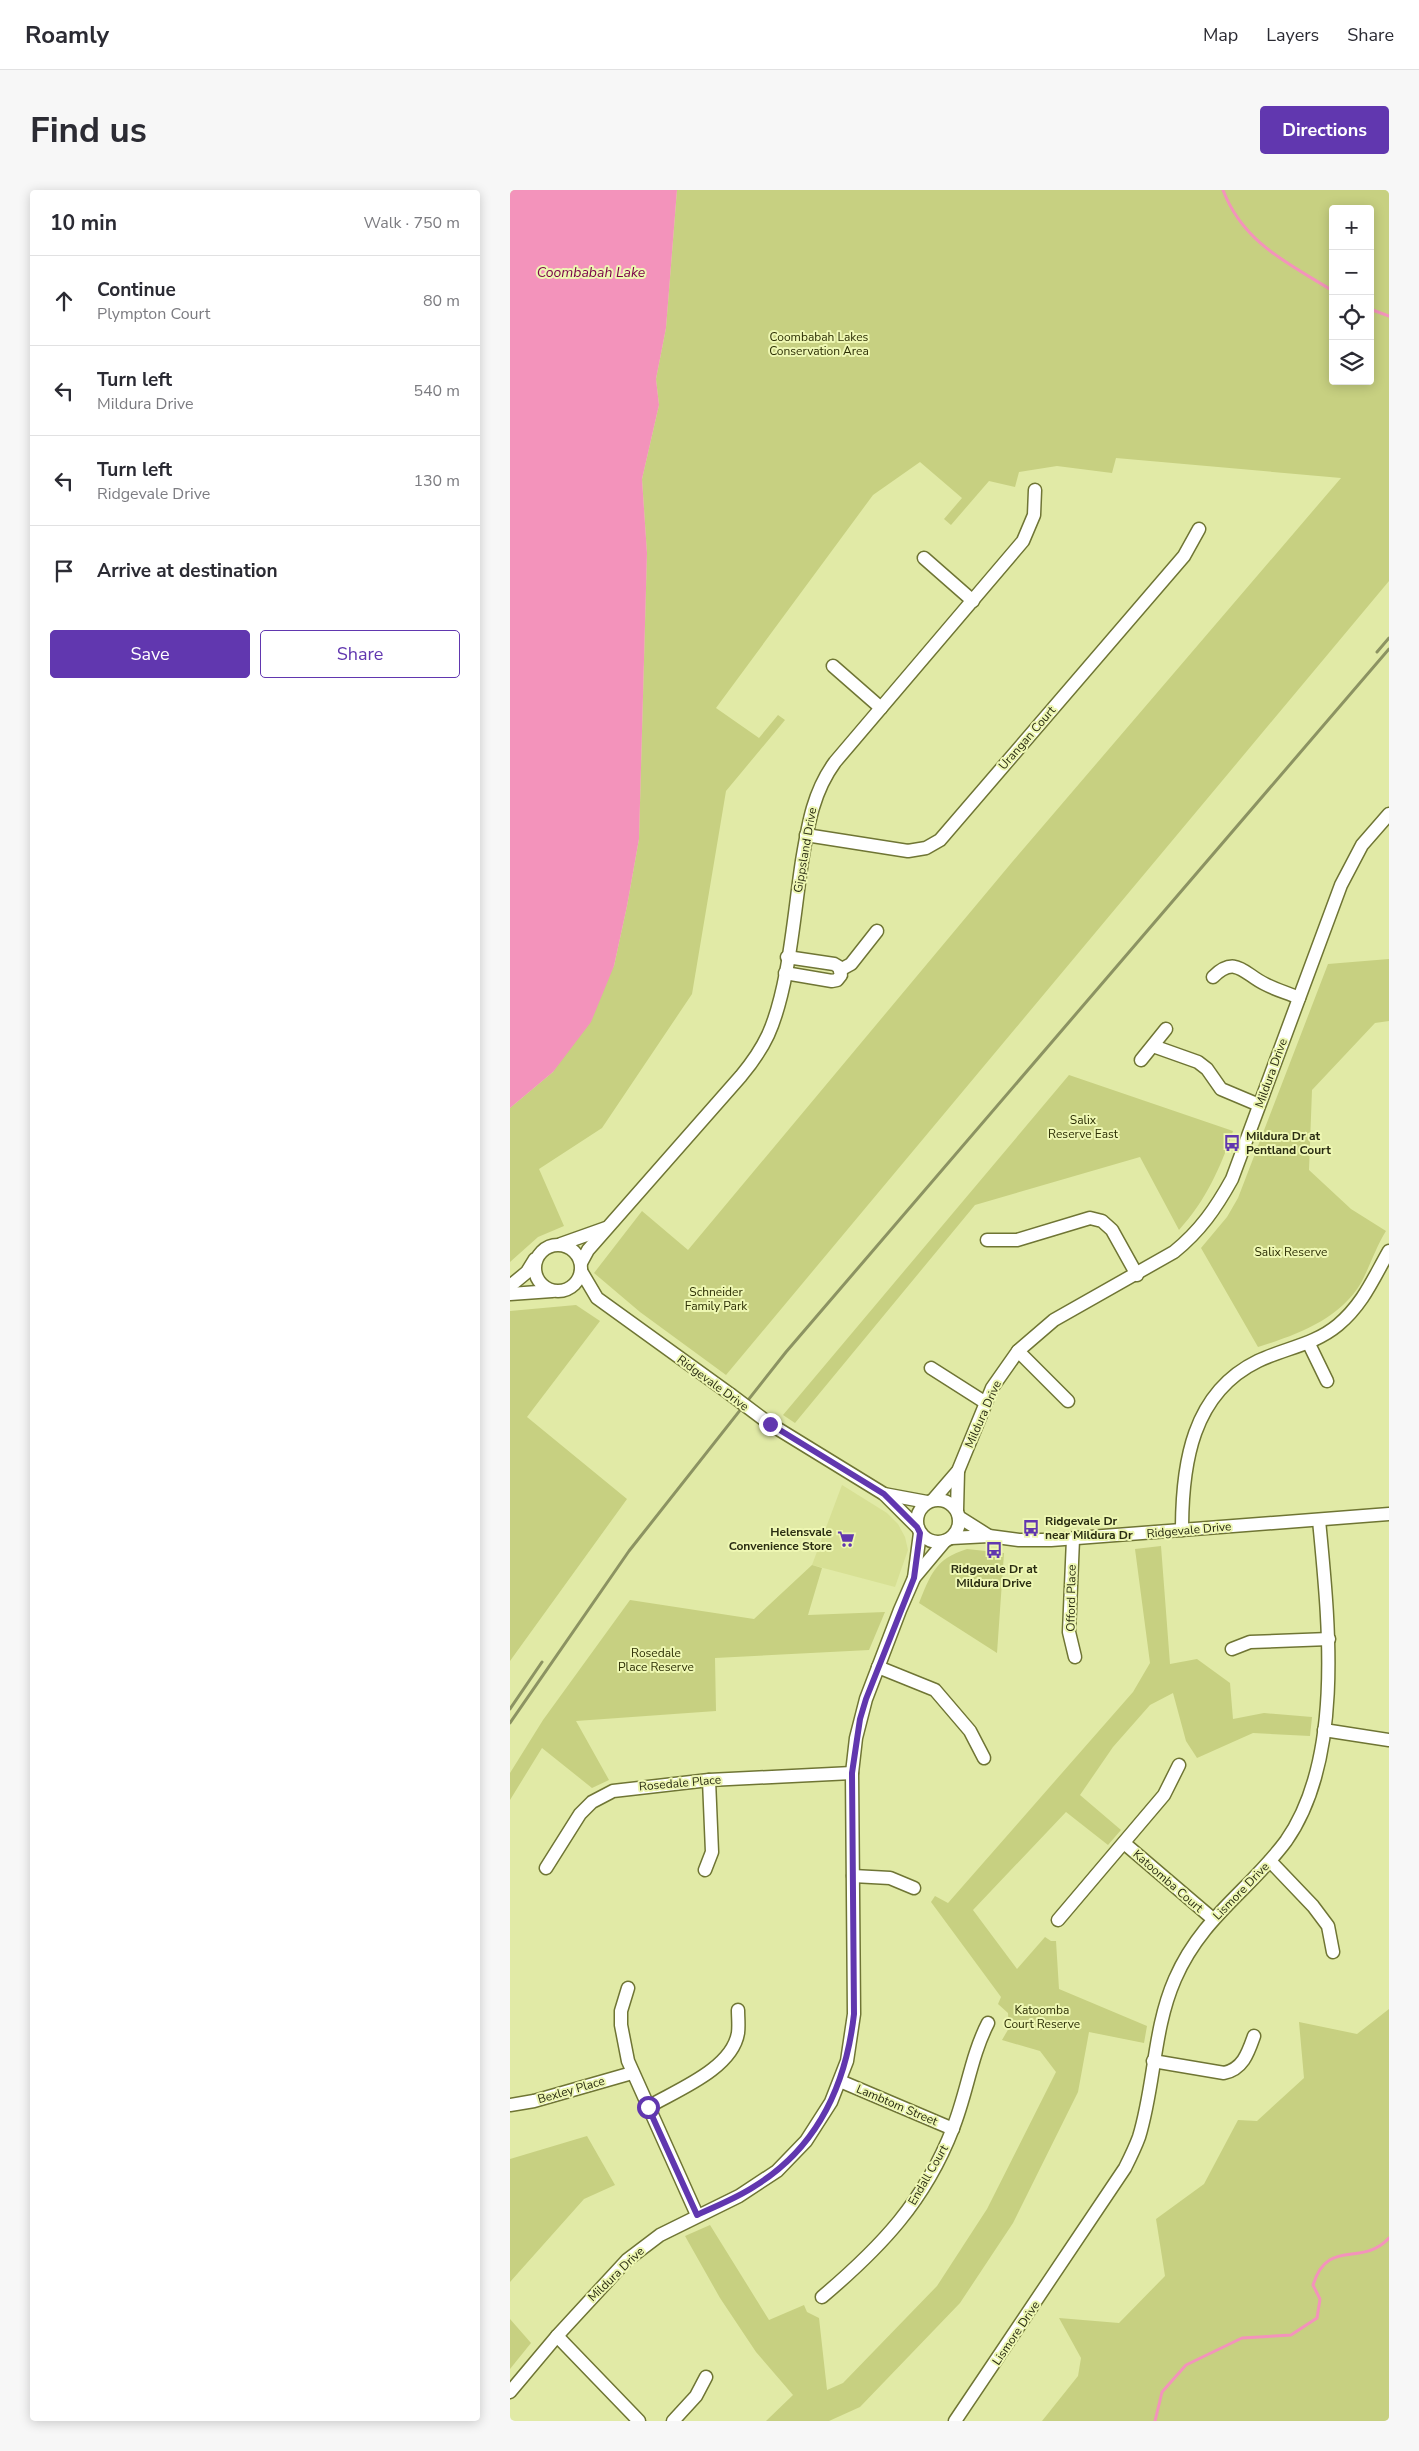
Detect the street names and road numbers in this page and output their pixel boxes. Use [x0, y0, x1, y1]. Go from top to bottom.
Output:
street label: Urangan Court [995, 702, 1060, 773]
street label: Gippsland Drive [790, 806, 820, 894]
street label: Mildura Drive [1251, 1036, 1291, 1110]
street label: Ridgevale Drive [674, 1352, 752, 1414]
street label: Mildura Drive [961, 1378, 1005, 1450]
street label: Ridgevale Drive [1146, 1518, 1232, 1542]
street label: Offord Place [1062, 1564, 1080, 1632]
street label: Rosedale Place [638, 1771, 722, 1795]
street label: Katoomba Court [1130, 1846, 1207, 1916]
street label: Lismore Drive [1209, 1859, 1273, 1923]
street label: Bexley Place [536, 2073, 606, 2107]
street label: Lambtom Street [854, 2081, 941, 2130]
street label: Endall Court [904, 2141, 952, 2208]
street label: Mildura Drive [584, 2243, 648, 2305]
street label: Lismore Drive [989, 2298, 1043, 2368]

